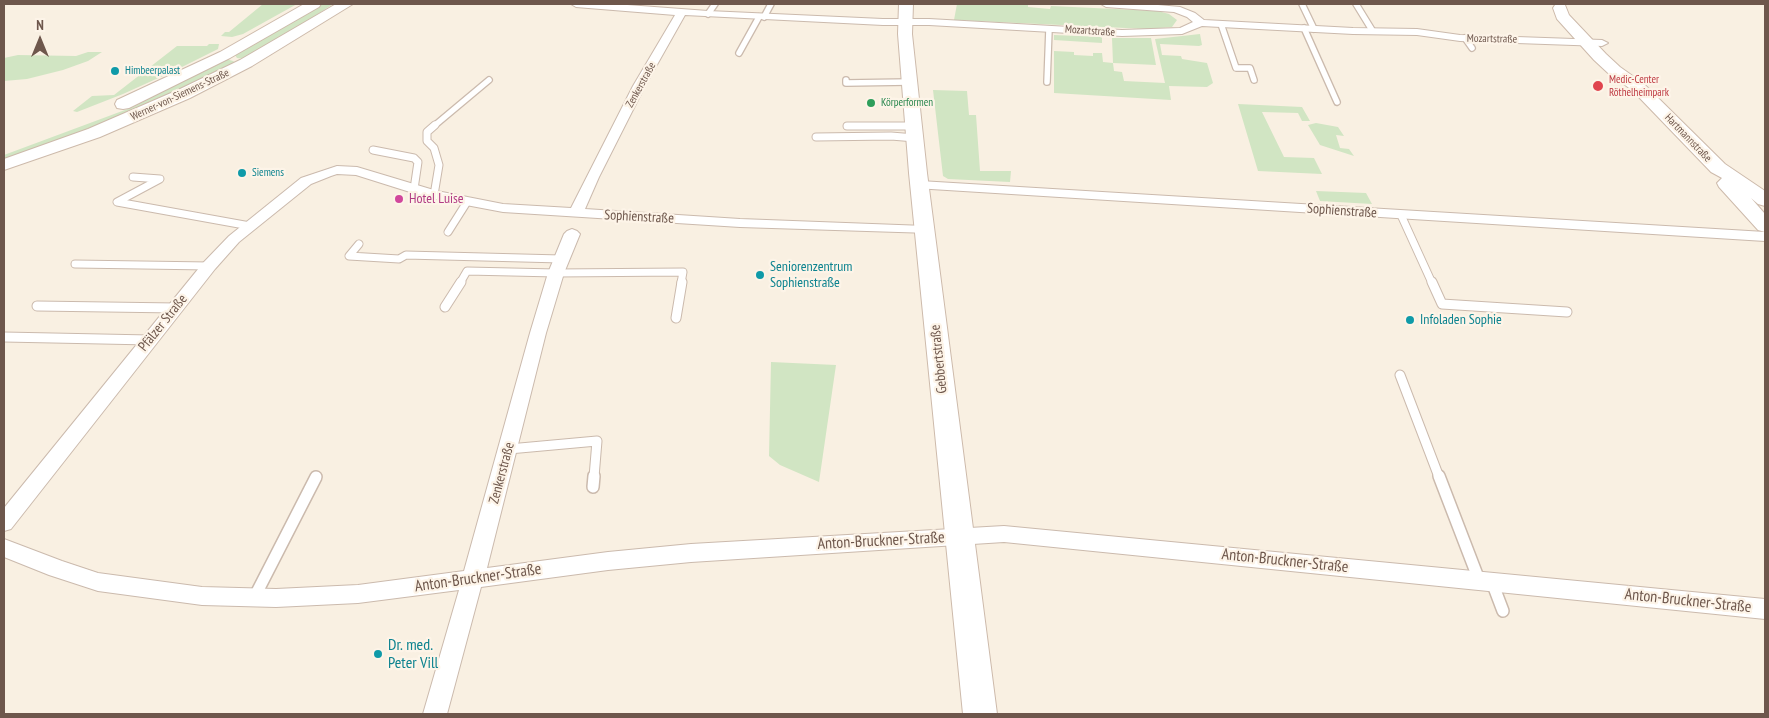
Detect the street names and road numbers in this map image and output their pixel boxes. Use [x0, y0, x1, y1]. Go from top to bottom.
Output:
street label: Mozartstraße [1064, 23, 1116, 39]
street label: Mozartstraße [1467, 32, 1517, 46]
street label: Zenkerstraße [623, 60, 659, 110]
street label: Werner-von-Siemens-Straße [129, 66, 231, 124]
street label: Hartmannstraße [1662, 111, 1714, 165]
street label: Sophienstraße [1307, 200, 1377, 222]
street label: Sophienstraße [604, 207, 674, 227]
street label: Pfälzer Straße [135, 291, 191, 355]
street label: Gebbertstraße [927, 324, 951, 394]
street label: Zenkerstraße [486, 440, 518, 506]
street label: Anton-Bruckner-Straße [817, 528, 945, 554]
street label: Anton-Bruckner-Straße [1221, 545, 1349, 577]
street label: Anton-Bruckner-Straße [414, 560, 542, 596]
street label: Anton-Bruckner-Straße [1624, 585, 1752, 617]

